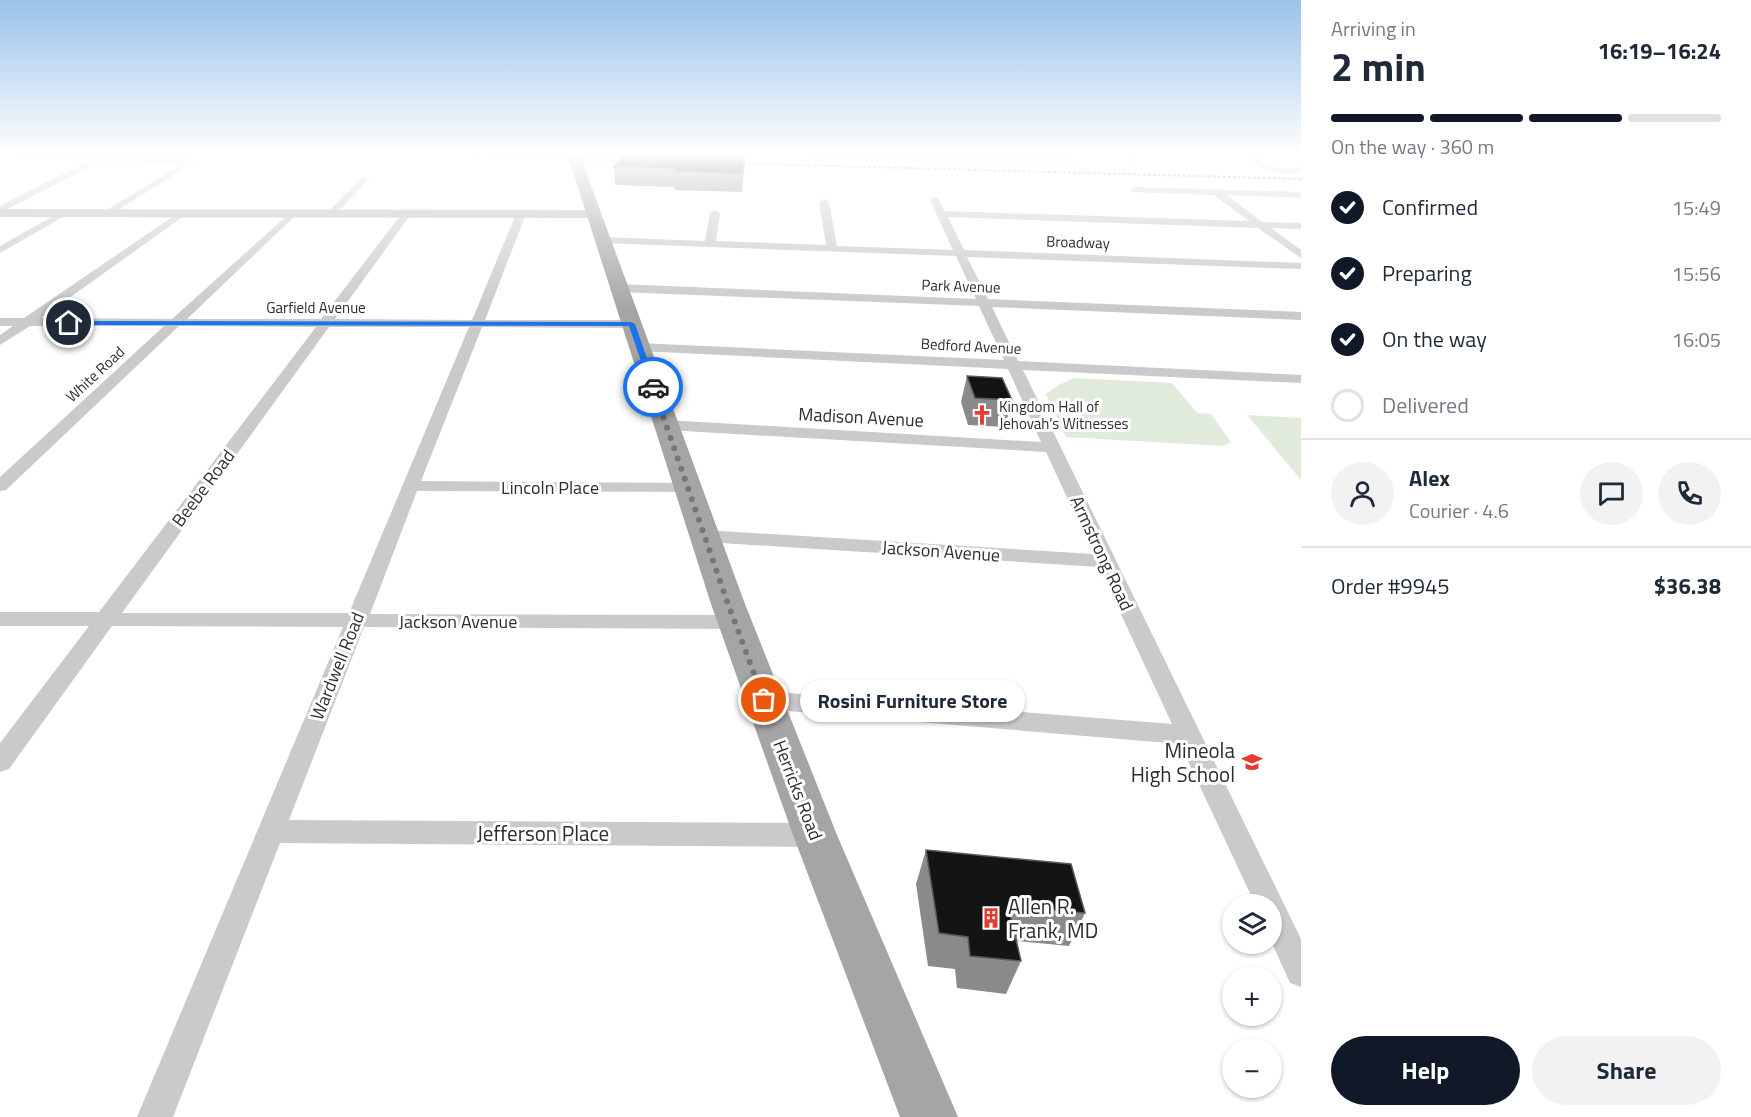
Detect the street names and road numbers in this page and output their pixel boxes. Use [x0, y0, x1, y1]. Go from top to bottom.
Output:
street label: Broadway [1046, 229, 1110, 255]
street label: Park Avenue [921, 273, 1001, 299]
street label: Garfield Avenue [266, 296, 366, 319]
street label: Bedford Avenue [920, 332, 1022, 360]
street label: White Road [60, 341, 130, 407]
street label: Madison Avenue [798, 400, 924, 434]
street label: Beebe Road [165, 444, 241, 532]
street label: Lincoln Place [501, 474, 599, 501]
street label: Armstrong Road [1064, 491, 1140, 615]
street label: Jackson Avenue [881, 533, 1001, 569]
street label: Wardwell Road [303, 608, 371, 724]
street label: Jackson Avenue [399, 608, 517, 635]
street label: Herricks Road [767, 736, 829, 844]
street label: Jefferson Place [477, 817, 609, 849]

